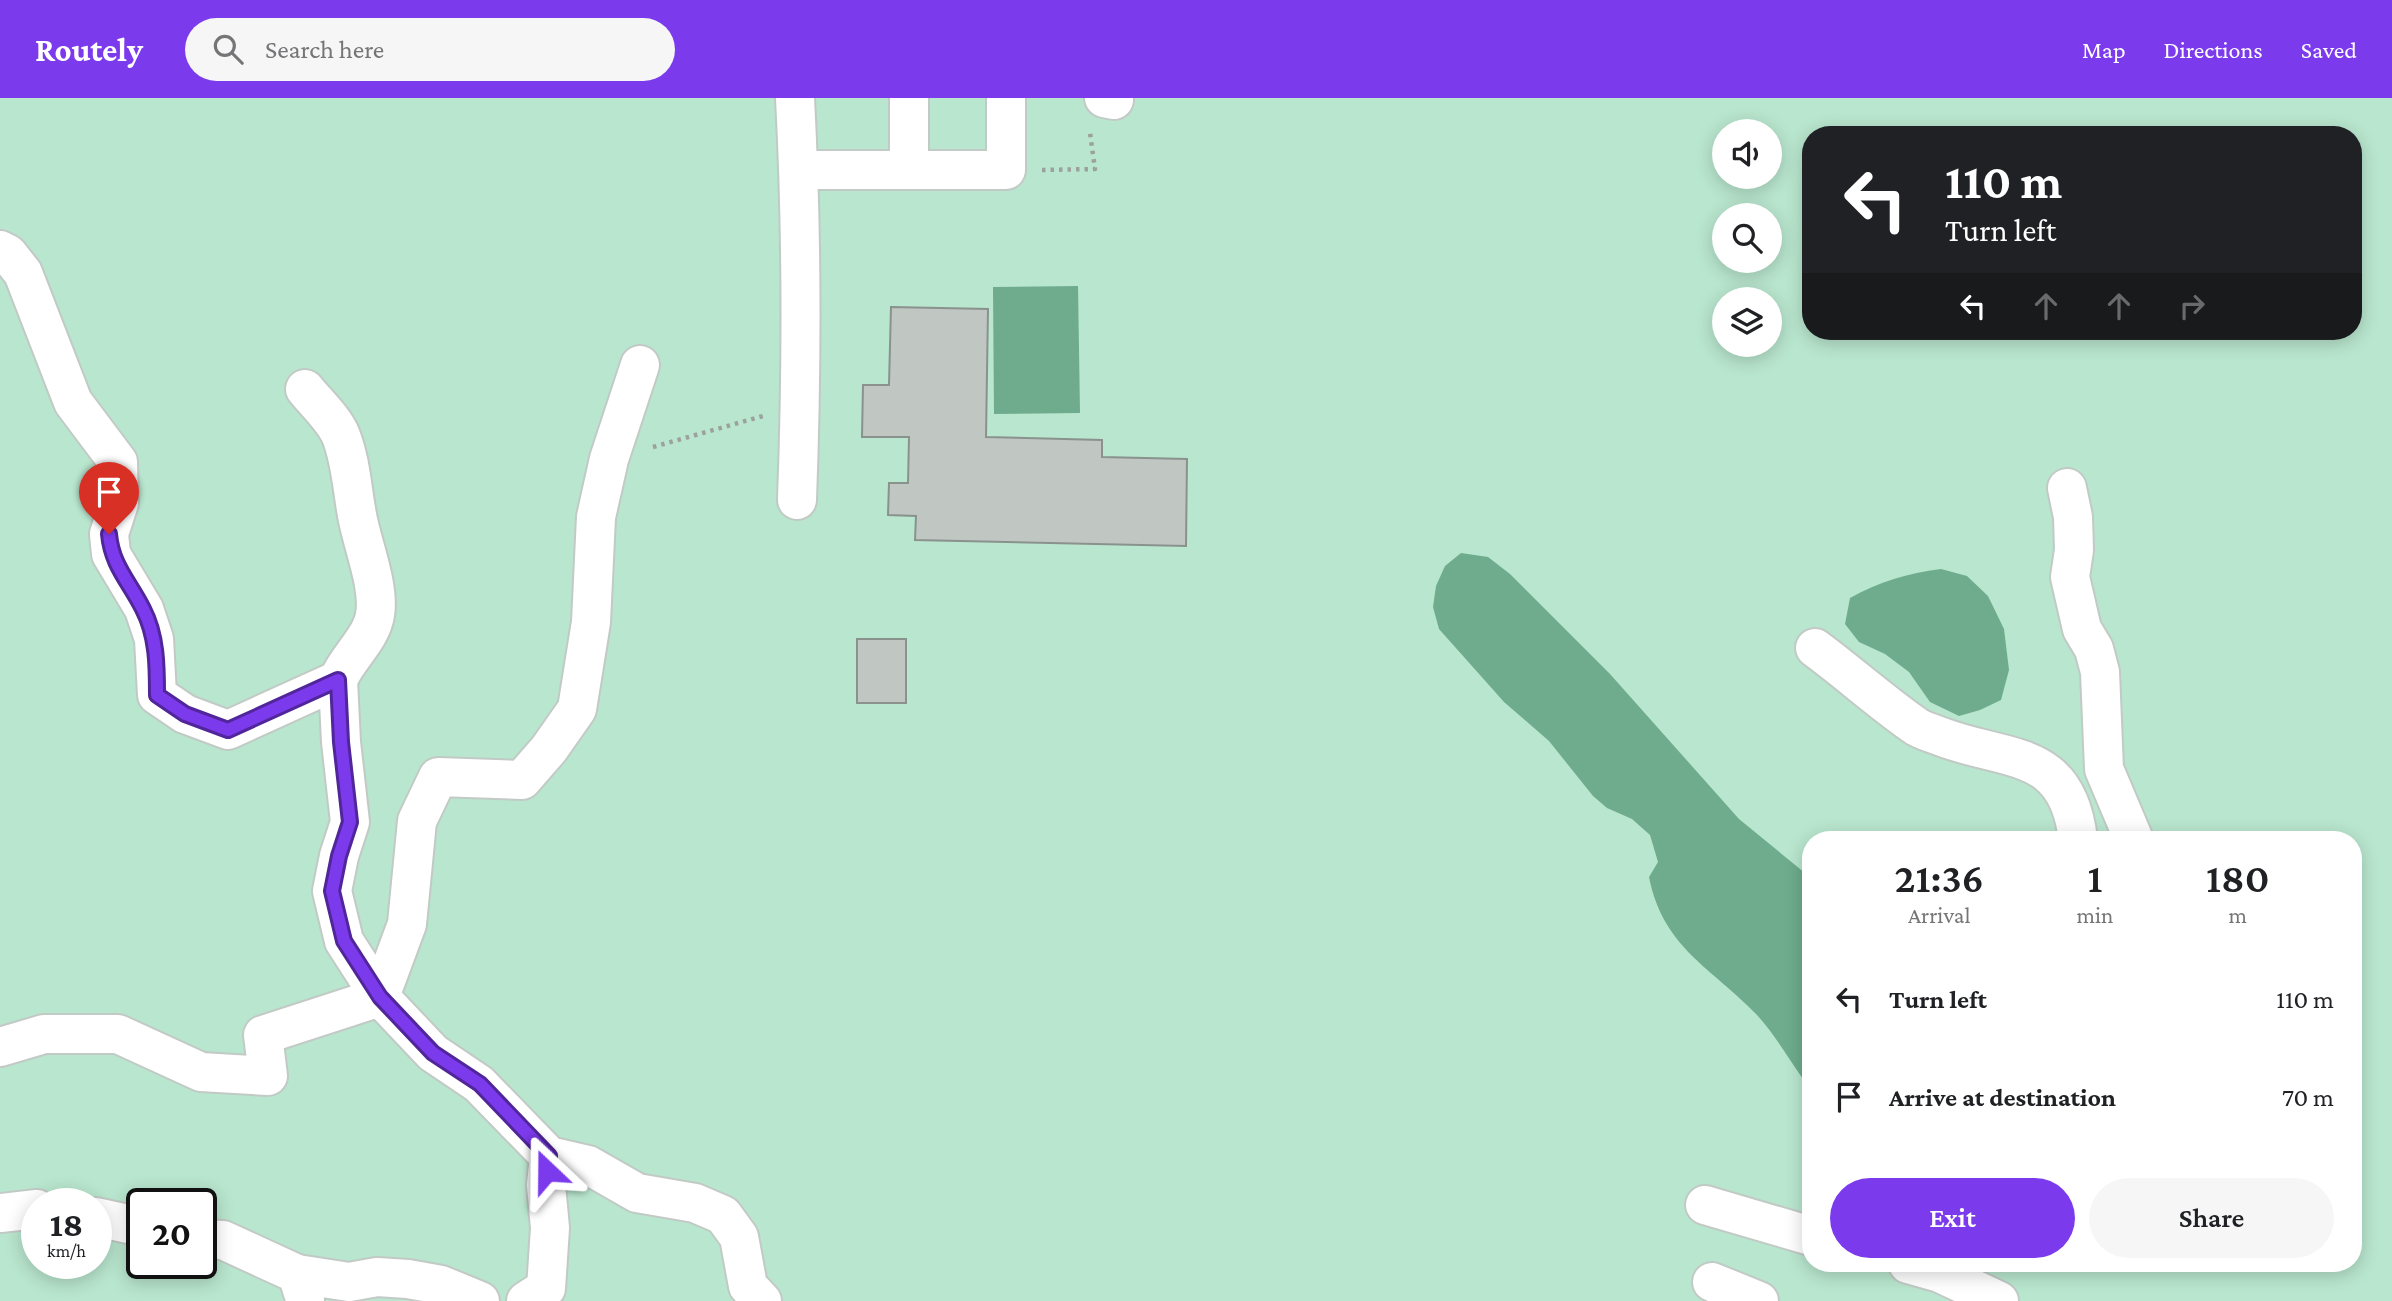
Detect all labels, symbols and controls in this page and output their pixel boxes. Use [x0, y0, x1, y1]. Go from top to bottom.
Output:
search box [185, 18, 675, 81]
icon: search [209, 30, 247, 68]
text: Routely [35, 31, 143, 68]
text: Search here [265, 35, 384, 64]
text: Map [2082, 36, 2126, 63]
text: Directions [2164, 36, 2263, 63]
text: Saved [2301, 36, 2357, 63]
map controls [1712, 119, 1782, 357]
button: sound [1712, 119, 1782, 189]
icon: left [1830, 154, 1921, 245]
text: 110 m [1945, 154, 2062, 209]
button: search [1712, 203, 1782, 273]
text: Turn left [1945, 212, 2056, 248]
button: layers [1712, 287, 1782, 357]
icon: left [1954, 287, 1992, 325]
icon: ahead [2027, 287, 2065, 325]
icon: ahead [2100, 287, 2138, 325]
icon: right [2173, 287, 2211, 325]
pin [79, 462, 139, 534]
icon: arrive [90, 473, 128, 511]
text: 21:36 [1895, 854, 1984, 901]
text: 1 [2087, 854, 2102, 901]
text: 180 [2206, 854, 2269, 901]
text: Arrival [1908, 902, 1971, 928]
text: min [2076, 902, 2113, 928]
text: m [2228, 902, 2247, 928]
icon: left [1830, 980, 1868, 1018]
text: Turn left [1889, 985, 1987, 1014]
text: 110 m [2276, 985, 2334, 1014]
icon: arrive [1830, 1078, 1868, 1116]
text: Arrive at destination [1889, 1083, 2116, 1112]
text: 70 m [2282, 1083, 2334, 1112]
position arrow [510, 1134, 584, 1208]
button: Exit [1830, 1178, 2075, 1258]
button: Share [2089, 1178, 2334, 1258]
speed limit sign: 20 [126, 1188, 217, 1279]
text: 18 [50, 1205, 83, 1244]
text: km/h [47, 1241, 86, 1261]

